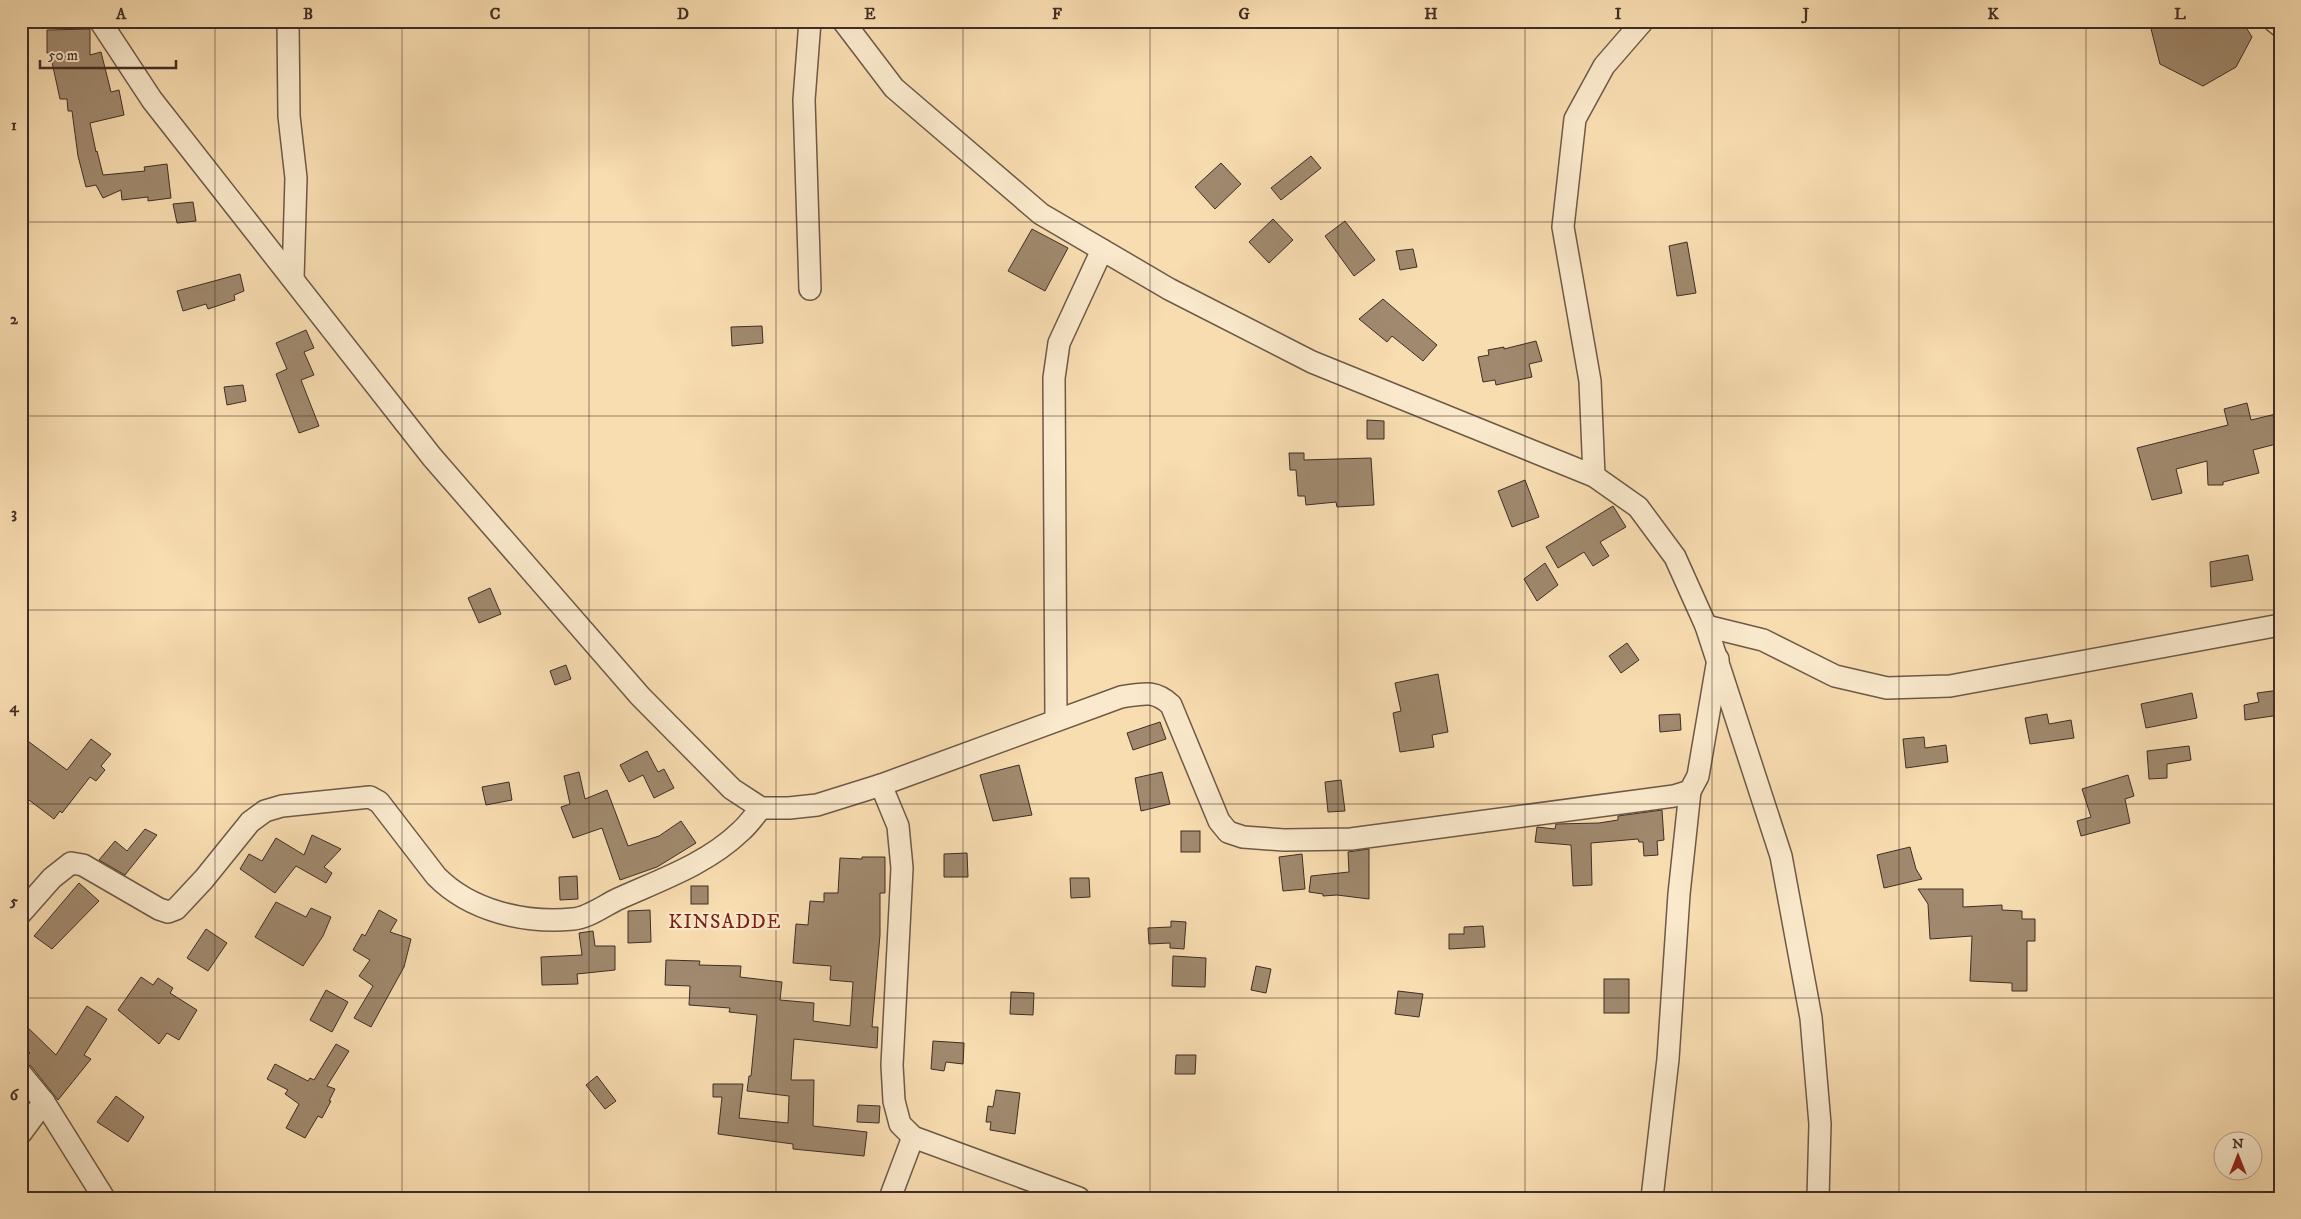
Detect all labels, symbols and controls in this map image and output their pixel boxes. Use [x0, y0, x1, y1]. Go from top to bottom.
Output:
text: A [115, 4, 127, 24]
text: B [303, 4, 313, 24]
text: C [490, 4, 500, 24]
text: D [677, 4, 689, 24]
text: E [864, 4, 876, 24]
text: F [1052, 4, 1062, 24]
text: G [1238, 4, 1250, 24]
text: H [1424, 4, 1438, 24]
text: I [1615, 4, 1622, 24]
text: J [1801, 4, 1810, 24]
text: K [1987, 4, 1999, 24]
text: L [2174, 4, 2186, 24]
scale bar [40, 38, 176, 70]
text: 50 m [48, 46, 78, 65]
text: 1 [11, 115, 17, 135]
text: 2 [10, 309, 19, 329]
text: 3 [11, 503, 17, 523]
text: 4 [8, 697, 19, 717]
text: 5 [9, 891, 18, 911]
district label: KINSADDE [668, 910, 782, 935]
text: 6 [10, 1085, 20, 1105]
north arrow [2214, 1132, 2264, 1182]
text: N [2232, 1135, 2244, 1153]

